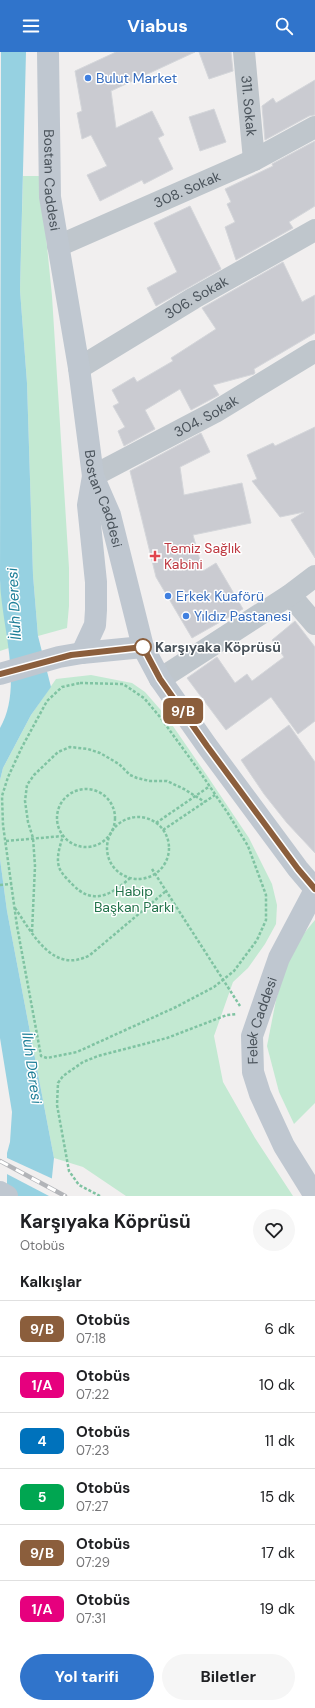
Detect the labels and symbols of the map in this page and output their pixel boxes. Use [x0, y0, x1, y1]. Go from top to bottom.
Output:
place label: Bulut Market [96, 69, 177, 87]
marker: Bulut Market [83, 73, 93, 83]
street label: 311. Sokak [237, 74, 261, 137]
street label: Bostan Caddesi [40, 129, 65, 232]
street label: 308. Sokak [151, 167, 223, 212]
street label: 306. Sokak [161, 272, 231, 323]
street label: 304. Sokak [171, 391, 242, 441]
street label: Bostan Caddesi [81, 449, 127, 549]
place label: Temiz Sağlık Kabini [164, 539, 241, 573]
marker: Temiz Sağlık Kabini [149, 550, 161, 562]
water label: İluh Deresi [2, 567, 26, 641]
place label: Erkek Kuaförü [176, 587, 264, 605]
marker: Erkek Kuaförü [163, 591, 173, 601]
place label: Yıldız Pastanesi [194, 607, 291, 625]
marker: Yıldız Pastanesi [181, 611, 191, 621]
marker: Karşıyaka Köprüsü [134, 638, 152, 656]
place label: Karşıyaka Köprüsü [155, 638, 281, 656]
line badge: 9/B [160, 698, 206, 724]
park label: Habip Başkan Parkı [94, 882, 174, 916]
street label: Felek Caddesi [243, 974, 281, 1065]
water label: İluh Deresi [17, 1031, 47, 1106]

